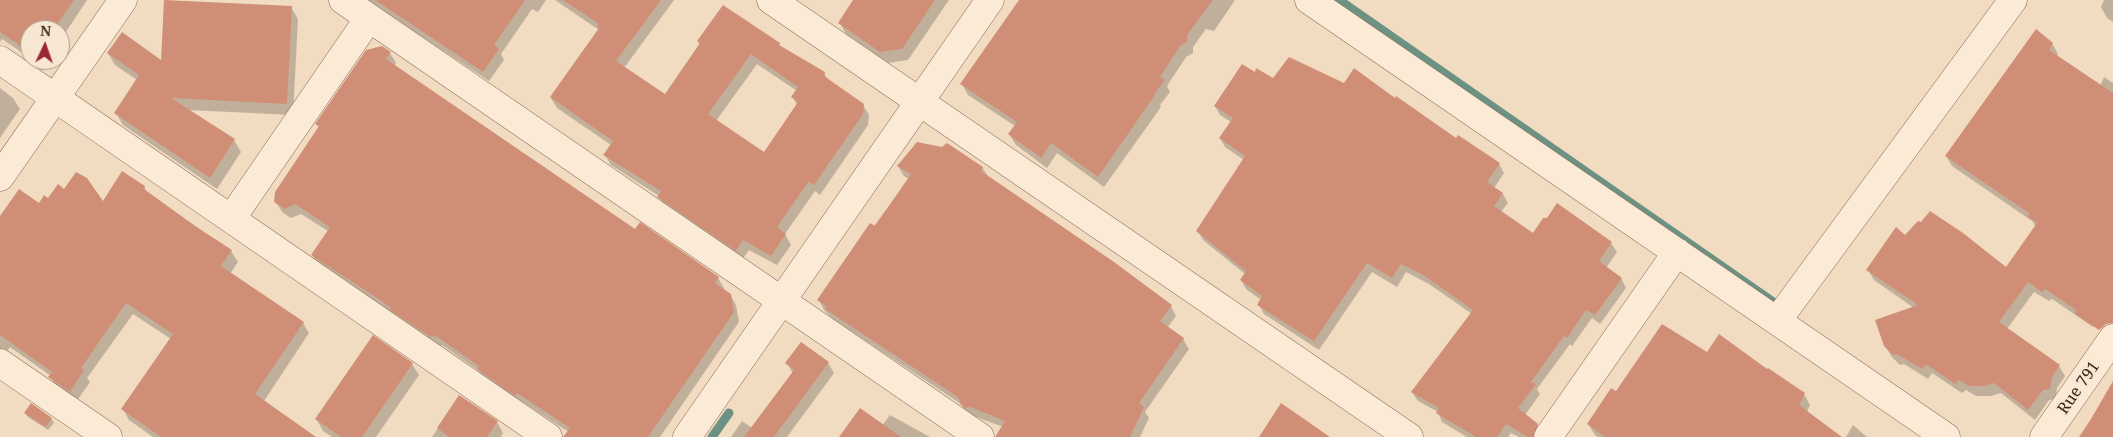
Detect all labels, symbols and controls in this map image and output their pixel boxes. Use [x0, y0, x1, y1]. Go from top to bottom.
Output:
north arrow [20, 20, 70, 70]
text: N [40, 21, 52, 40]
street label: Rue 791 [2054, 358, 2104, 418]

